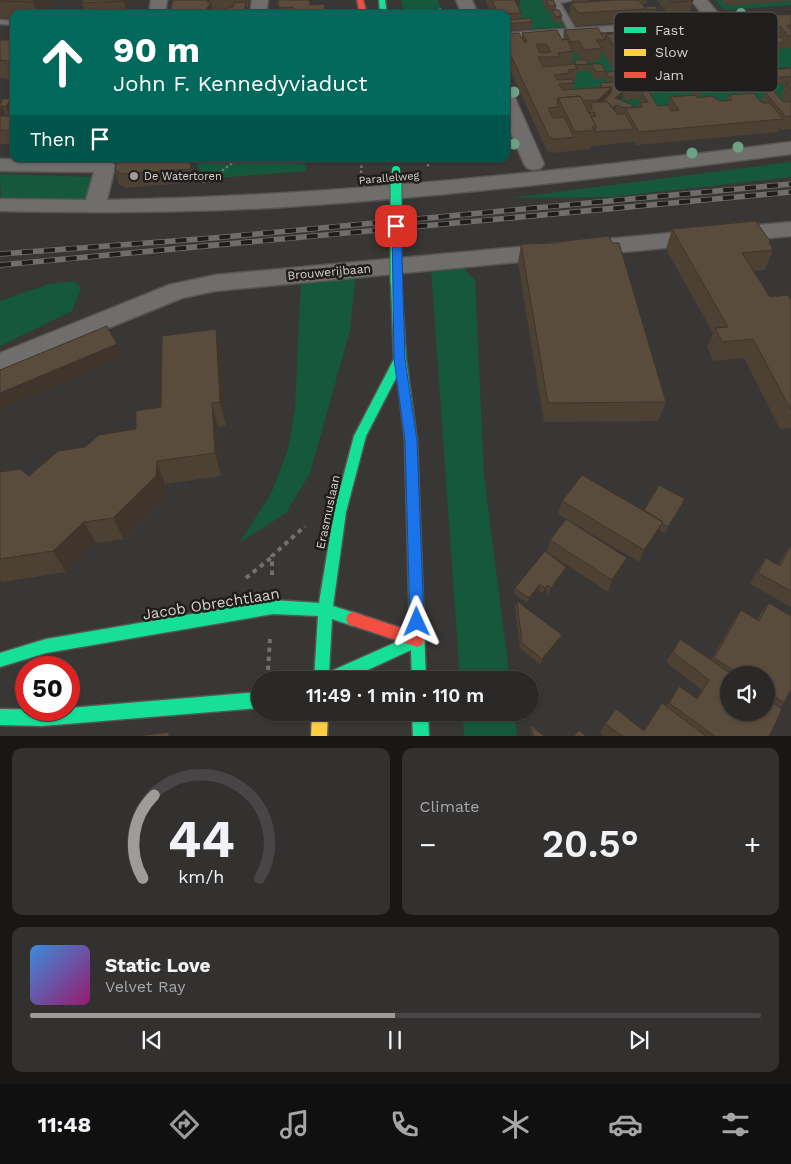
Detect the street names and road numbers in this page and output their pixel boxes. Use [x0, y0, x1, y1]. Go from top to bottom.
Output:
street label: Parallelweg [358, 169, 420, 187]
street label: Brouwerijbaan [287, 261, 371, 283]
street label: Erasmuslaan [313, 474, 343, 550]
street label: Jacob Obrechtlaan [141, 584, 281, 624]

